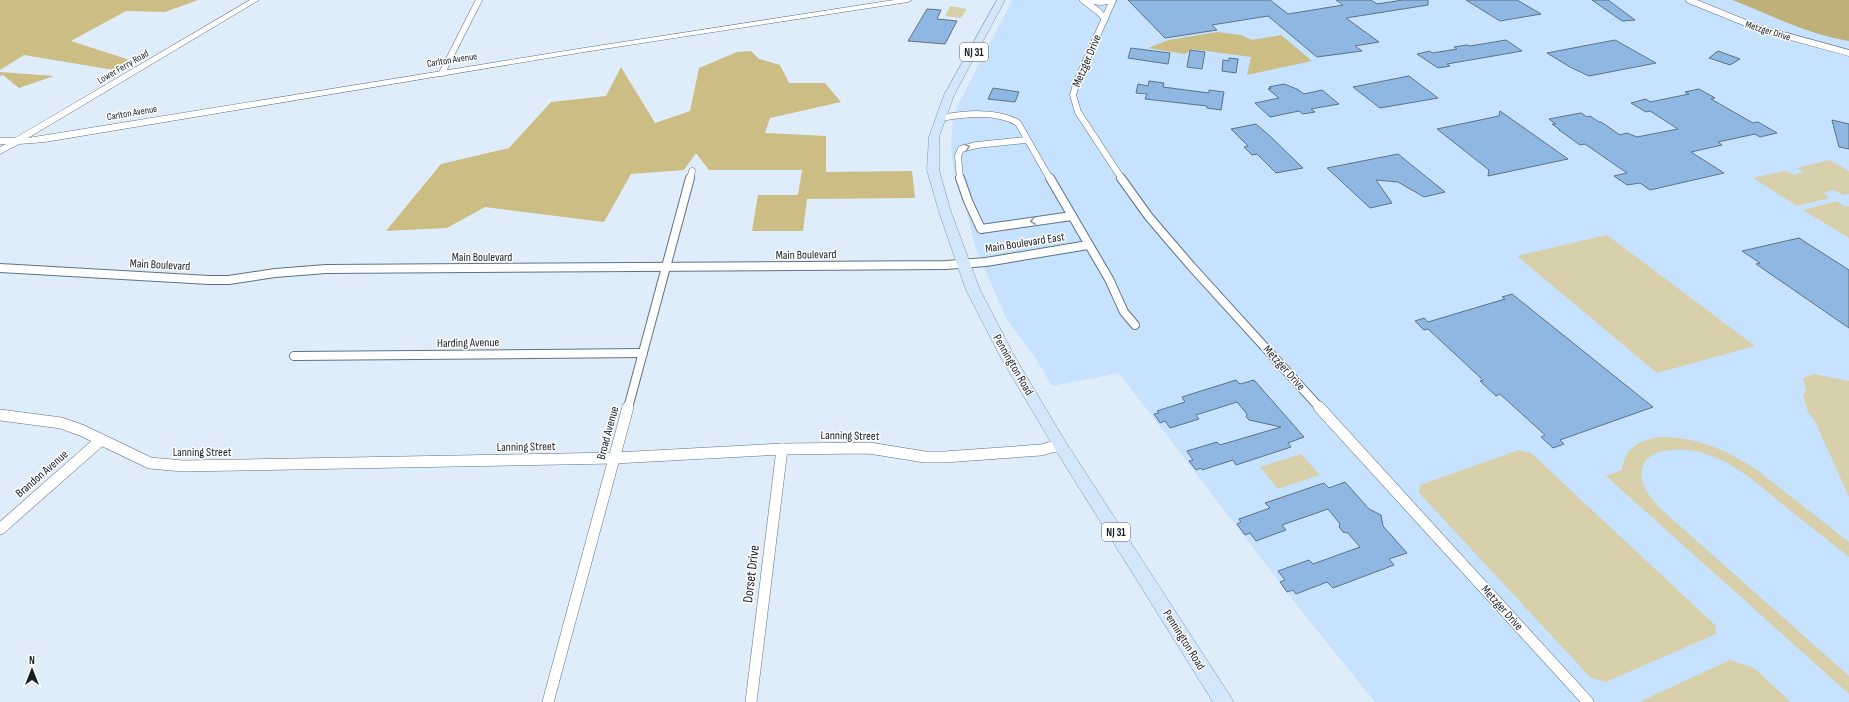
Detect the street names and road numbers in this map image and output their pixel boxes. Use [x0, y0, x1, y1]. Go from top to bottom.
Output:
street label: Metzger Drive [1744, 18, 1792, 44]
street label: Metzger Drive [1069, 32, 1105, 90]
road number: NJ 31 [960, 43, 988, 61]
street label: Lower Ferry Road [95, 47, 151, 87]
street label: Carlton Avenue [426, 50, 478, 70]
street label: Carlton Avenue [106, 103, 158, 123]
street label: Main Boulevard East [984, 229, 1066, 257]
street label: Main Boulevard [776, 247, 836, 263]
street label: Main Boulevard [452, 250, 512, 265]
street label: Main Boulevard [129, 256, 191, 274]
street label: Pennington Road [990, 332, 1036, 398]
street label: Harding Avenue [437, 335, 499, 351]
street label: Metzger Drive [1260, 342, 1308, 394]
street label: Broad Avenue [594, 405, 622, 461]
street label: Lanning Street [821, 428, 880, 444]
street label: Lanning Street [497, 439, 556, 455]
street label: Lanning Street [173, 445, 232, 460]
street label: Brandon Avenue [13, 447, 71, 501]
road number: NJ 31 [1102, 523, 1130, 541]
street label: Dorset Drive [739, 544, 763, 604]
street label: Metzger Drive [1478, 582, 1526, 634]
street label: Pennington Road [1160, 607, 1208, 673]

